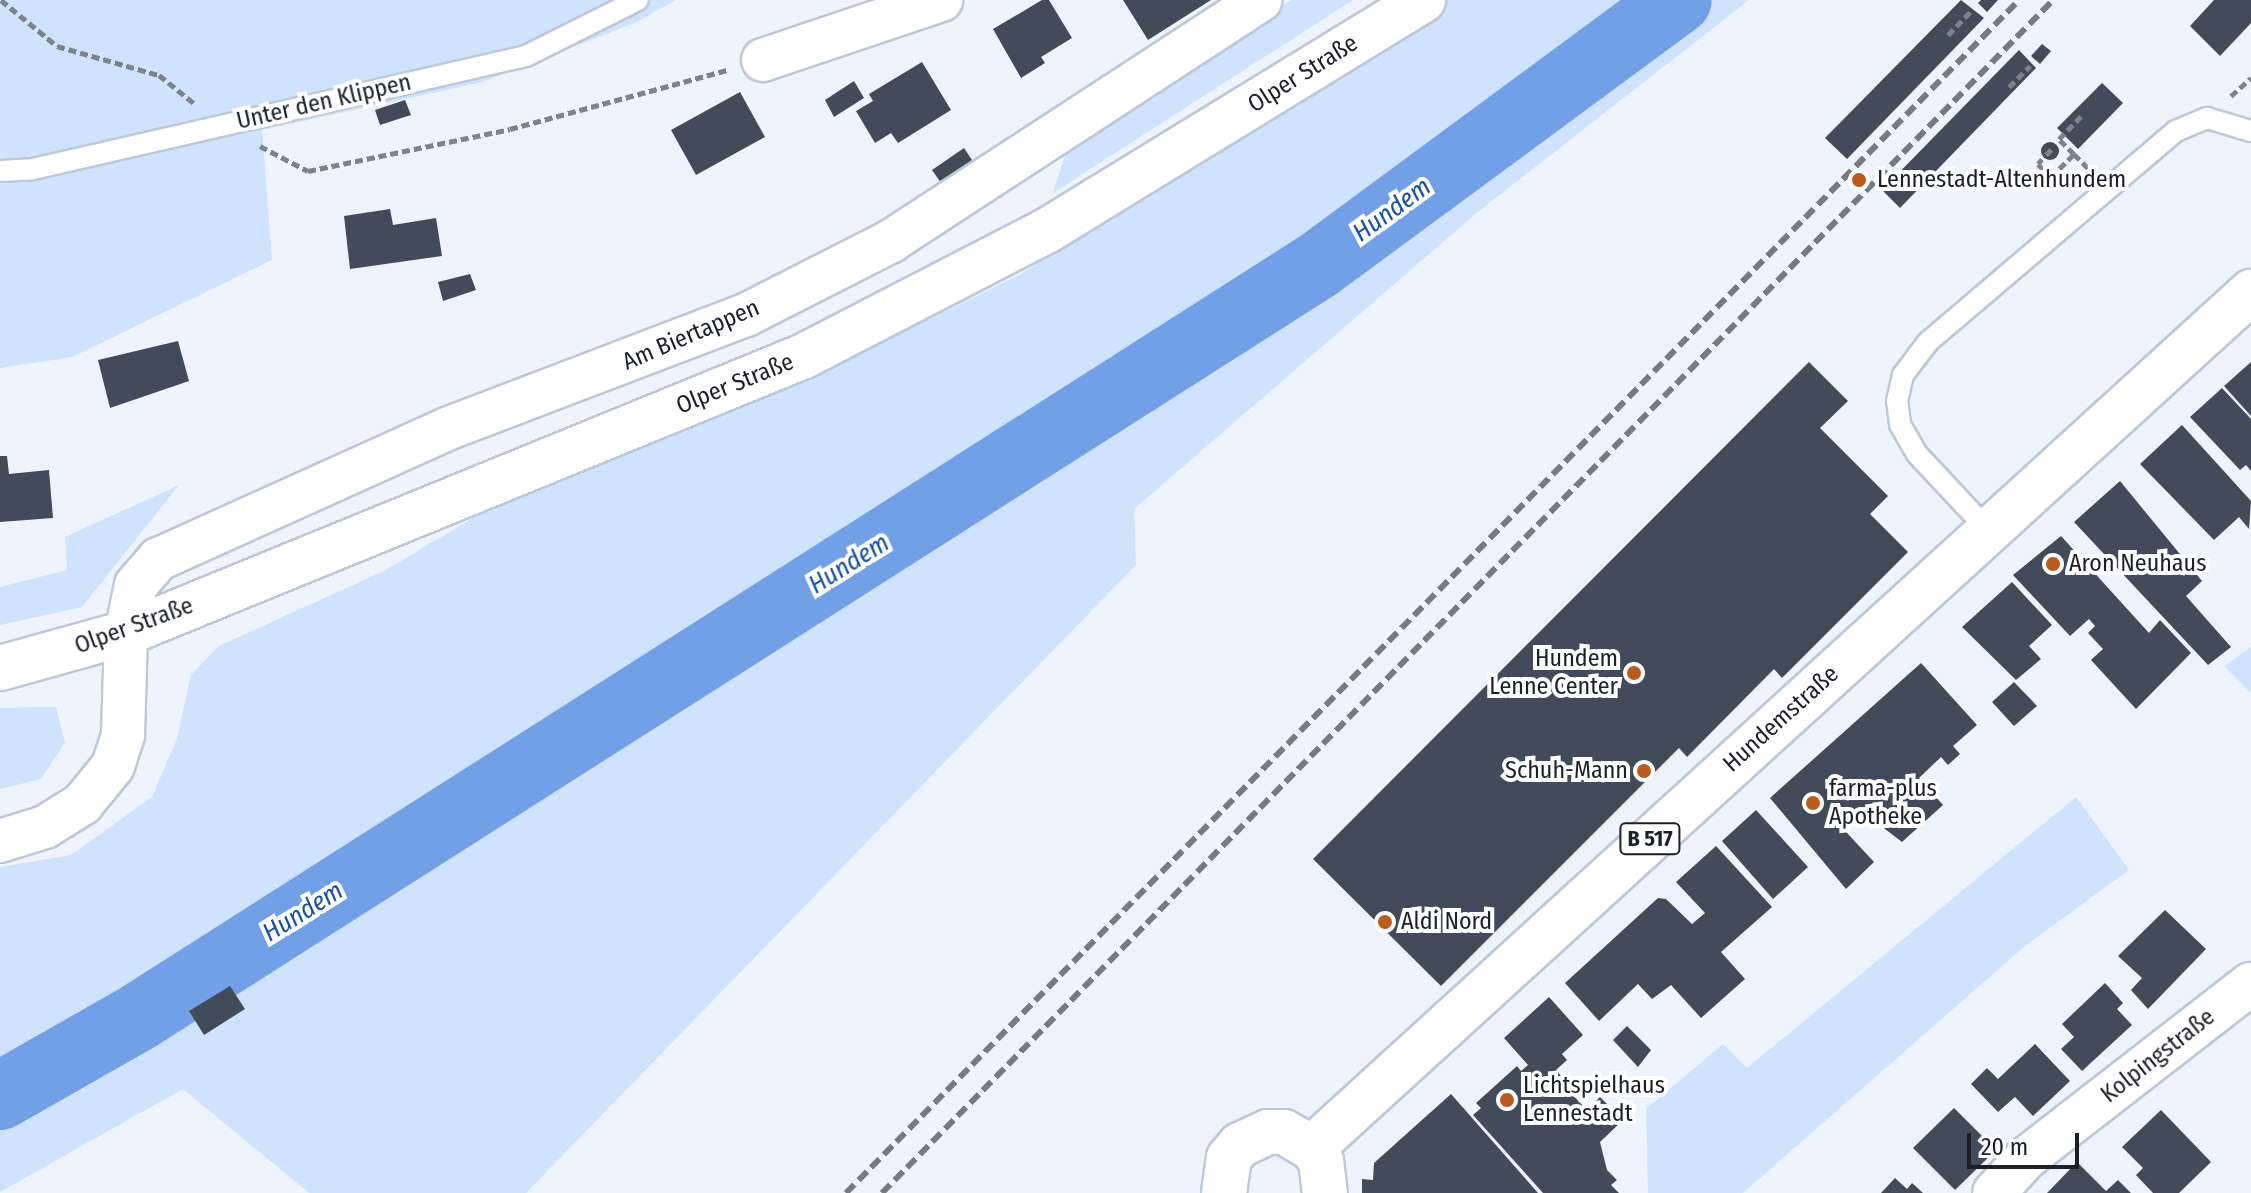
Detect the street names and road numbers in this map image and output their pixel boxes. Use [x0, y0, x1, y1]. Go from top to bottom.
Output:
street label: Olper Straße [1243, 29, 1363, 119]
street label: Unter den Klippen [234, 68, 414, 136]
street label: Am Biertappen [618, 293, 764, 377]
street label: Olper Straße [672, 347, 798, 421]
street label: Olper Straße [71, 591, 197, 661]
street label: Hundemstraße [1717, 660, 1845, 778]
road number: B 517 [1618, 821, 1682, 857]
street label: Kolpingstraße [2096, 1003, 2220, 1109]

